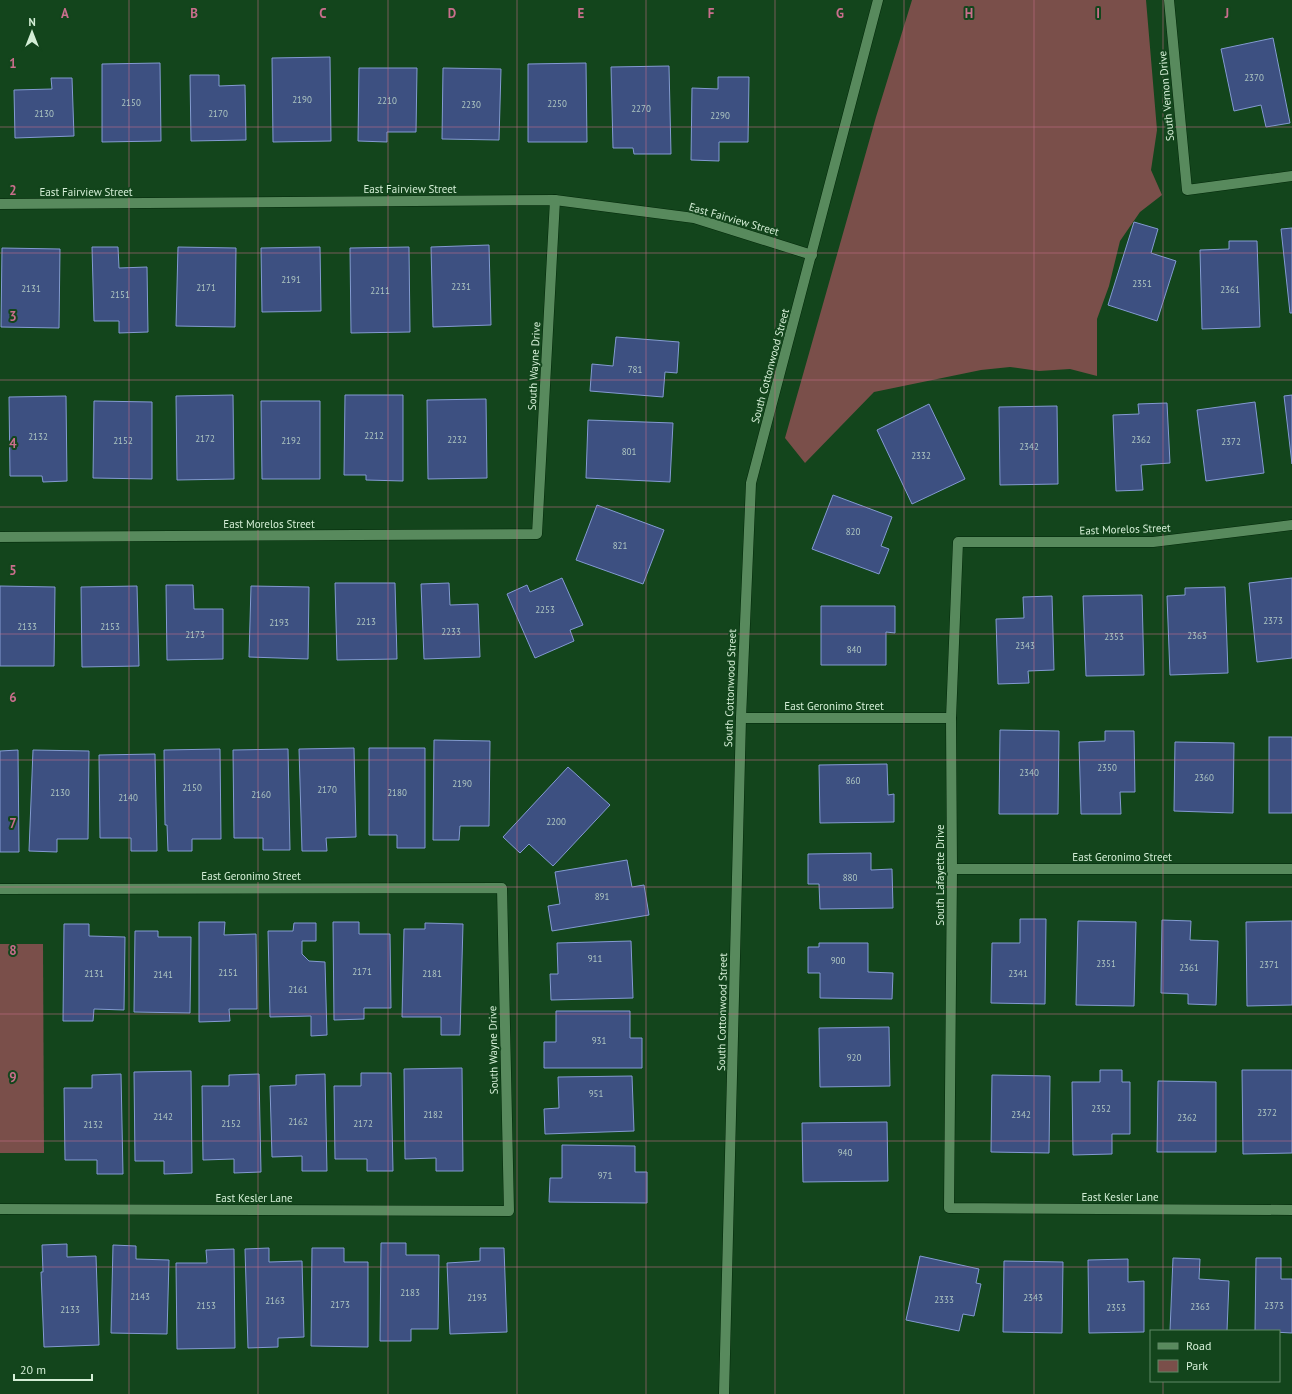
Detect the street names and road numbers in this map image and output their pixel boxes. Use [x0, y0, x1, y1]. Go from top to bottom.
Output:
street label: South Vernon Drive [1155, 50, 1177, 142]
street label: East Fairview Street [363, 182, 457, 196]
street label: East Fairview Street [39, 185, 133, 199]
street label: East Fairview Street [687, 199, 781, 239]
street label: South Cottonwood Street [748, 307, 792, 425]
street label: South Wayne Drive [525, 321, 543, 411]
street label: East Morelos Street [223, 517, 315, 531]
street label: East Morelos Street [1079, 520, 1171, 538]
street label: South Cottonwood Street [721, 628, 739, 747]
street label: East Geronimo Street [784, 699, 884, 713]
street label: South Lafayette Drive [933, 824, 947, 926]
street label: East Geronimo Street [1072, 850, 1172, 864]
street label: East Geronimo Street [201, 869, 301, 883]
street label: South Cottonwood Street [714, 953, 730, 1071]
street label: South Wayne Drive [485, 1005, 501, 1094]
street label: East Kesler Lane [1081, 1190, 1159, 1204]
street label: East Kesler Lane [215, 1191, 293, 1205]

